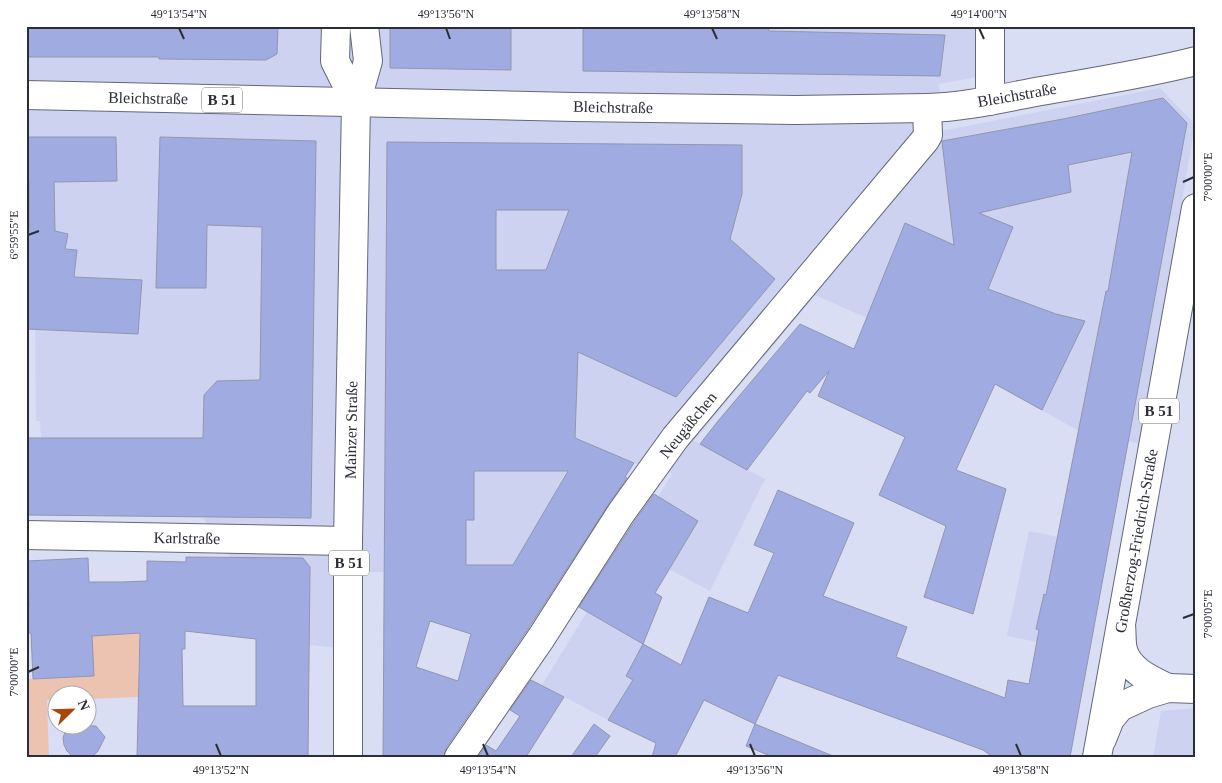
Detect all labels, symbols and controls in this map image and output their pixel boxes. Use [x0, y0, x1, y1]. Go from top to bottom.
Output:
text: 49°13'54"N [151, 7, 208, 21]
text: 49°13'56"N [418, 7, 475, 21]
text: 49°13'58"N [684, 7, 741, 21]
text: 49°14'00"N [951, 7, 1008, 21]
street label: Bleichstraße [976, 80, 1058, 110]
road number: B 51 [202, 88, 242, 112]
street label: Bleichstraße [108, 89, 188, 107]
street label: Bleichstraße [573, 98, 653, 116]
text: 7°00'00"E [1201, 152, 1215, 202]
text: 6°59'55"E [7, 210, 21, 260]
street label: Mainzer Straße [342, 381, 360, 479]
street label: Neugäßchen [656, 389, 721, 462]
road number: B 51 [1139, 398, 1179, 424]
street label: Großherzog-Friedrich-Straße [1111, 448, 1162, 635]
street label: Karlstraße [154, 529, 220, 547]
road number: B 51 [329, 550, 369, 576]
text: 7°00'05"E [1201, 589, 1215, 639]
text: 7°00'00"E [7, 647, 21, 697]
north arrow [48, 686, 98, 736]
text: N [75, 698, 92, 713]
text: 49°13'52"N [193, 763, 250, 777]
text: 49°13'54"N [460, 763, 517, 777]
text: 49°13'56"N [727, 763, 784, 777]
text: 49°13'58"N [993, 763, 1050, 777]

